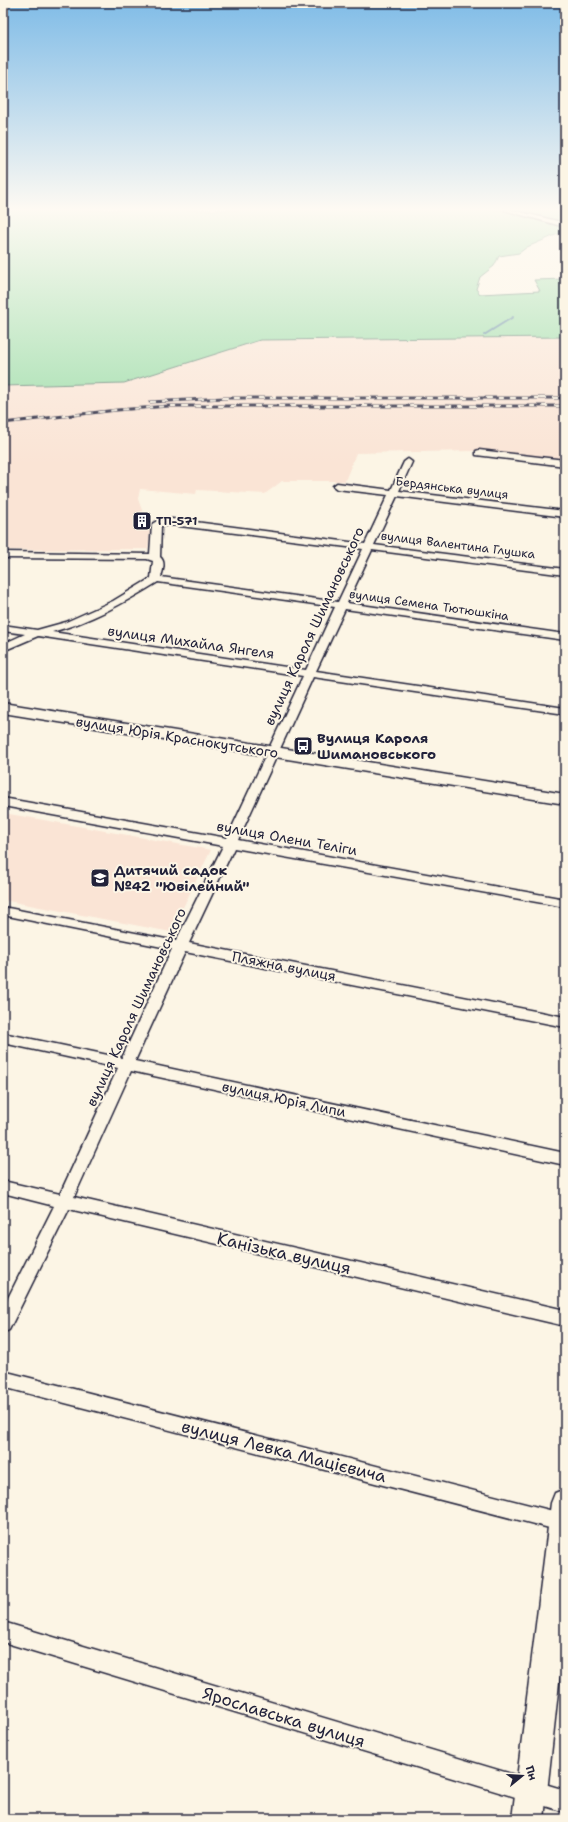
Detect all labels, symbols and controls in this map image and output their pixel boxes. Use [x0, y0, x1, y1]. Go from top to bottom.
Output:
street label: Бердянська вулиця [395, 473, 509, 503]
building icon: ТП-571 [131, 510, 153, 532]
place label: ТП-571 [156, 513, 197, 529]
street label: вулиця Кароля Шимановського [260, 524, 368, 728]
street label: вулиця Валентина Глушка [380, 528, 537, 562]
street label: вулиця Семена Тютюшкіна [348, 586, 510, 624]
street label: вулиця Михайла Янгеля [106, 621, 276, 663]
street label: вулиця Юрія Краснокутського [75, 712, 279, 762]
place label: Вулиця Кароля Шимановського [317, 729, 436, 763]
bus stop icon: Вулиця Кароля Шимановського [292, 735, 314, 757]
street label: вулиця Олени Теліги [215, 817, 359, 859]
place label: Дитячий садок №42 "Ювілейний" [114, 861, 250, 895]
school or university icon: Дитячий садок №42 "Ювілейний" [89, 867, 111, 889]
street label: вулиця Кароля Шимановського [82, 905, 190, 1109]
street label: Пляжна вулиця [230, 947, 338, 985]
street label: вулиця Юрія Липи [220, 1077, 348, 1121]
street label: Канізька вулиця [215, 1227, 353, 1279]
street label: вулиця Левка Мацієвича [179, 1415, 389, 1487]
street label: Ярославська вулиця [200, 1682, 368, 1752]
north arrow [502, 1756, 542, 1796]
text: Пн [522, 1764, 540, 1782]

